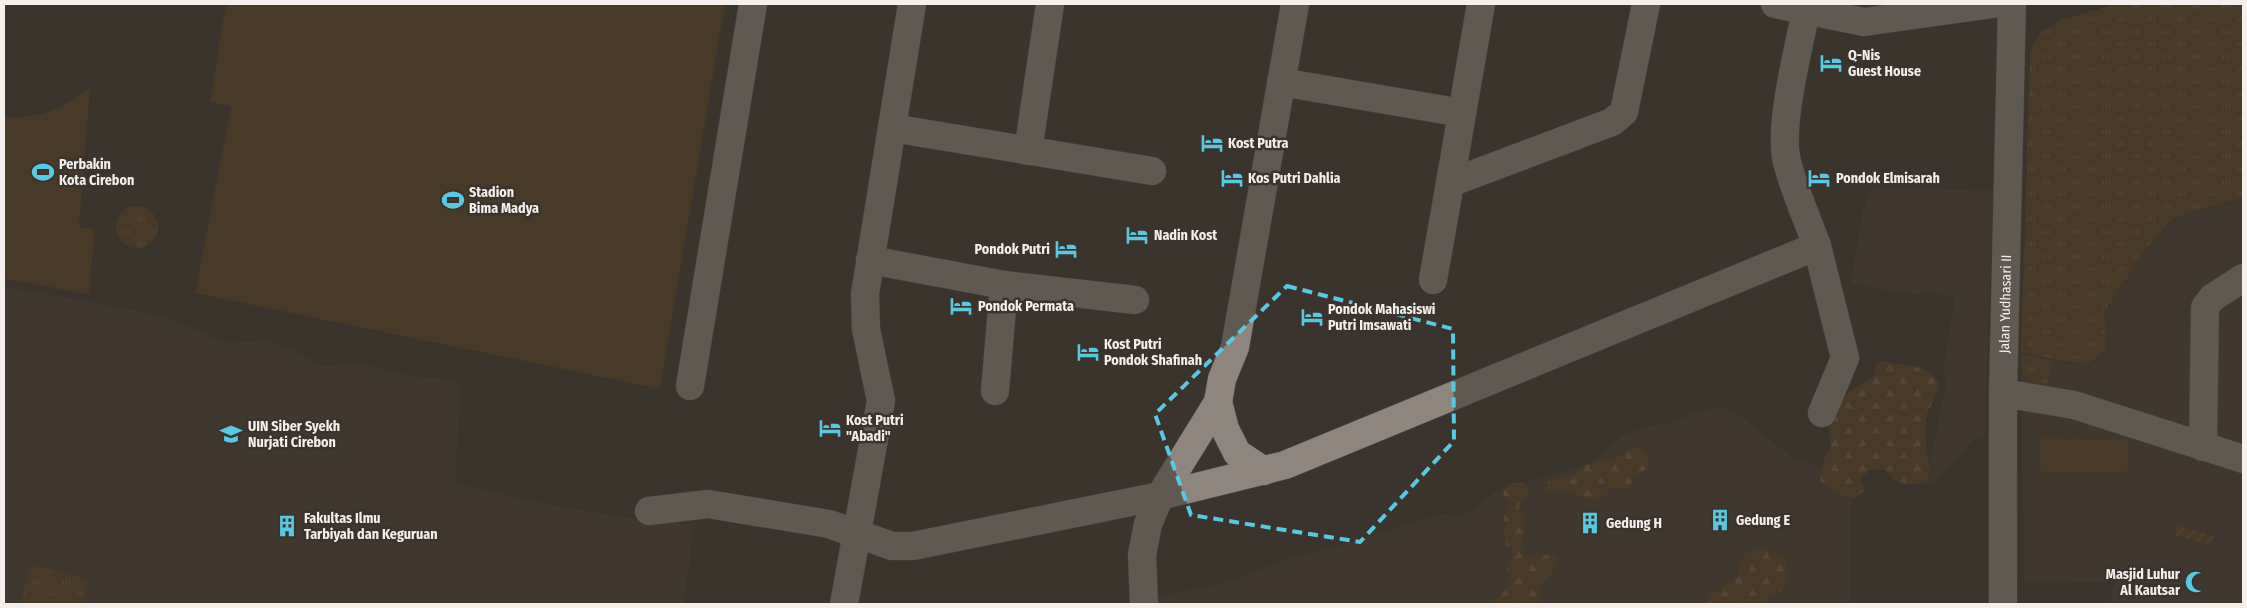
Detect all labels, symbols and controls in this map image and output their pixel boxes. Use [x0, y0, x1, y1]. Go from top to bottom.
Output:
place label: Q-Nis Guest House [1848, 47, 1921, 80]
hotel icon: Q-Nis Guest House [1818, 50, 1844, 76]
hotel icon: Kost Putra [1199, 130, 1225, 156]
place label: Kost Putra [1228, 135, 1289, 152]
place label: Perbakin Kota Cirebon [59, 156, 134, 189]
sports icon: Perbakin Kota Cirebon [30, 159, 56, 185]
hotel icon: Kos Putri Dahlia [1219, 165, 1245, 191]
hotel icon: Pondok Elmisarah [1806, 165, 1832, 191]
place label: Kos Putri Dahlia [1248, 170, 1341, 187]
place label: Pondok Elmisarah [1836, 170, 1940, 187]
place label: Stadion Bima Madya [469, 184, 539, 217]
sports icon: Stadion Bima Madya [440, 187, 466, 213]
hotel icon: Nadin Kost [1124, 222, 1150, 248]
place label: Nadin Kost [1154, 227, 1218, 244]
hotel icon: Pondok Putri [1053, 236, 1079, 262]
place label: Pondok Putri [975, 241, 1050, 258]
street label: Jalan Yudhasari II [1996, 254, 2015, 354]
hotel icon: Pondok Permata [948, 293, 974, 319]
place label: Pondok Permata [978, 298, 1074, 315]
place label: Pondok Mahasiswi Putri Imsawati [1328, 301, 1436, 334]
hotel icon: Pondok Mahasiswi Putri Imsawati [1299, 304, 1325, 330]
place label: Kost Putri Pondok Shafinah [1104, 336, 1202, 369]
hotel icon: Kost Putri Pondok Shafinah [1075, 339, 1101, 365]
place label: Kost Putri "Abadi" [846, 412, 904, 445]
hotel icon: Kost Putri "Abadi" [817, 415, 843, 441]
place label: UIN Siber Syekh Nurjati Cirebon [248, 418, 340, 451]
school or university icon: UIN Siber Syekh Nurjati Cirebon [218, 421, 244, 447]
building icon: Gedung E [1707, 507, 1733, 533]
place label: Fakultas Ilmu Tarbiyah dan Keguruan [304, 510, 438, 543]
building icon: Gedung H [1577, 510, 1603, 536]
place label: Gedung E [1736, 512, 1790, 529]
building icon: Fakultas Ilmu Tarbiyah dan Keguruan [274, 513, 300, 539]
place label: Gedung H [1606, 515, 1662, 532]
place label: Masjid Luhur Al Kautsar [2106, 566, 2181, 599]
mosque icon: Masjid Luhur Al Kautsar [2183, 569, 2209, 595]

